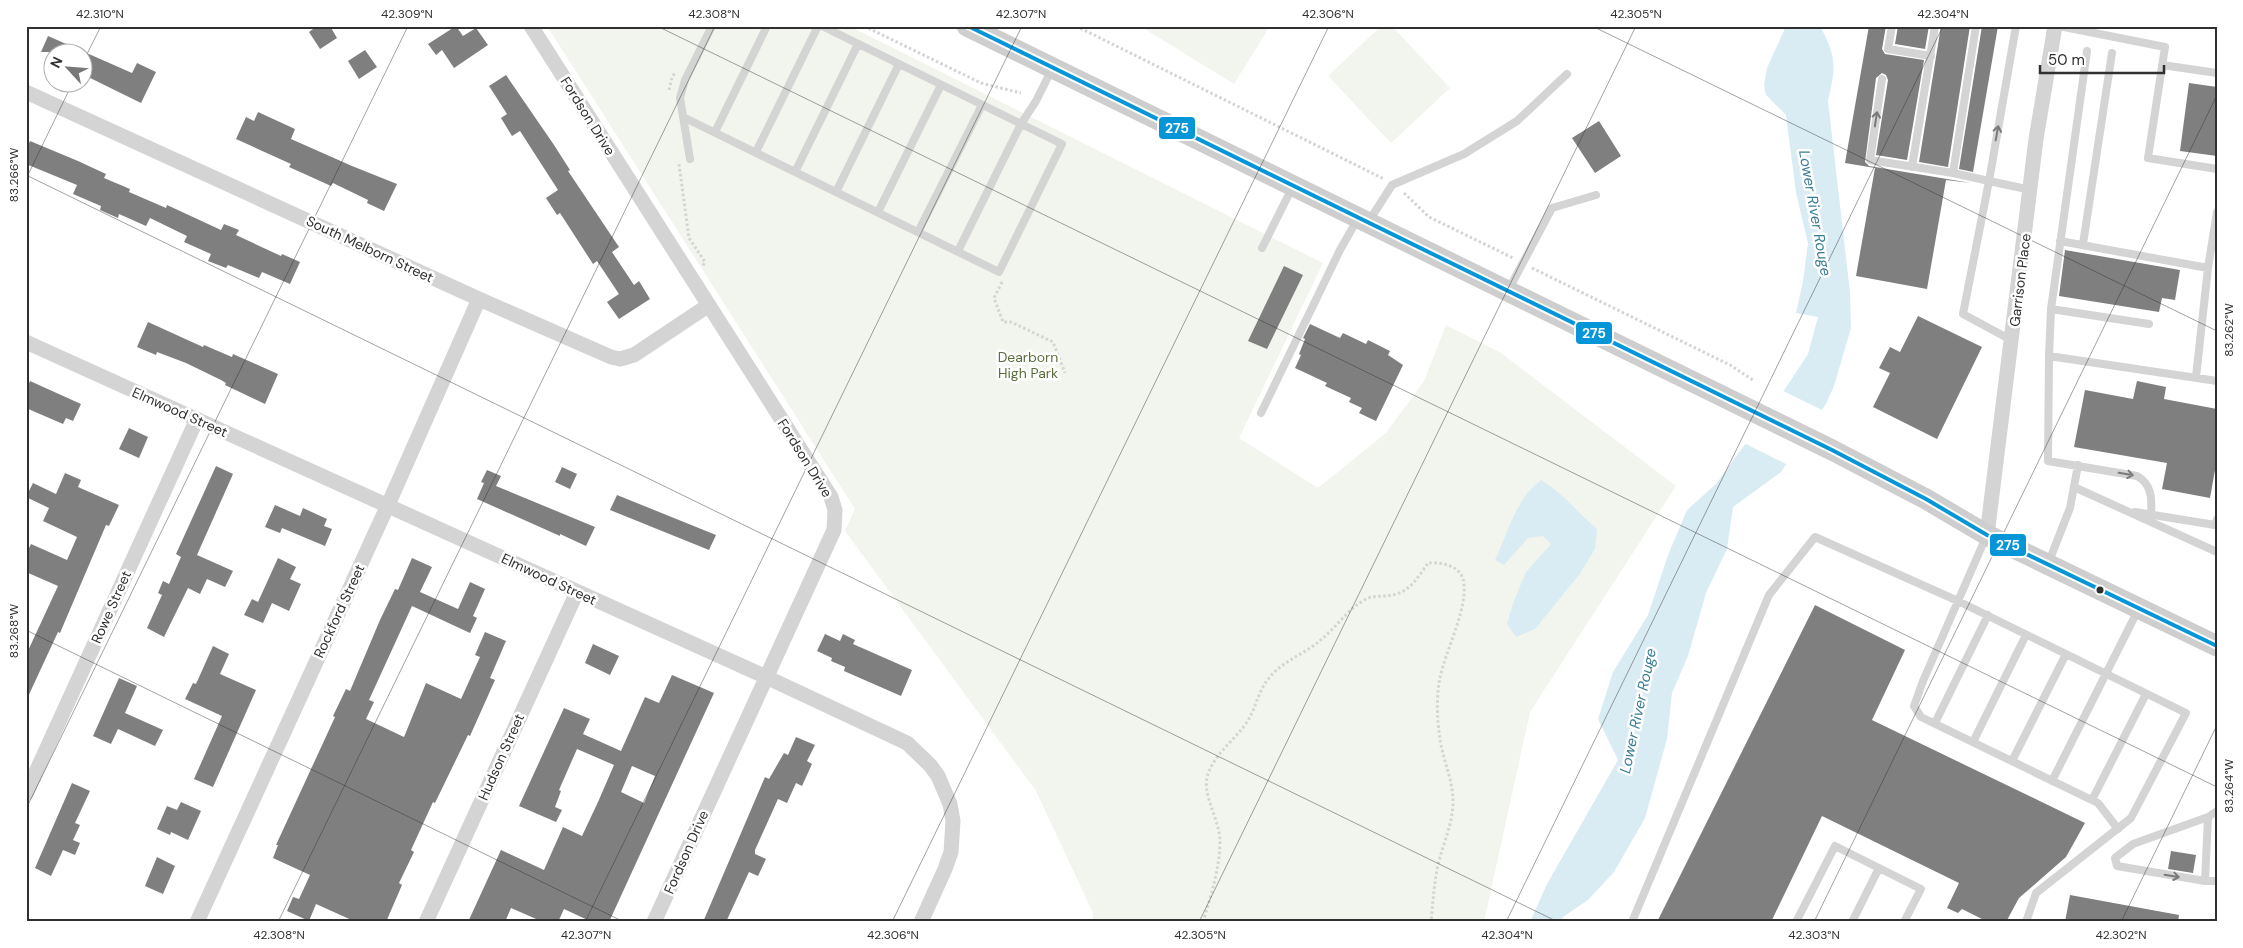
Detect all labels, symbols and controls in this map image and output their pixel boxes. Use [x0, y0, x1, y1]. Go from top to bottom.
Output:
text: 42.310°N [76, 6, 124, 22]
text: 42.309°N [381, 6, 433, 22]
text: 42.308°N [688, 6, 740, 22]
text: 42.307°N [996, 6, 1046, 22]
text: 42.306°N [1302, 6, 1354, 22]
text: 42.305°N [1610, 6, 1662, 22]
text: 42.304°N [1917, 6, 1969, 22]
north arrow [42, 42, 92, 92]
scale bar [2040, 42, 2164, 74]
text: 50 m [2048, 50, 2085, 70]
text: N [46, 54, 67, 71]
street label: Fordson Drive [557, 73, 619, 159]
one-way arrow [1871, 112, 1881, 128]
line badge: 275 [1158, 116, 1196, 140]
text: 275 [1165, 119, 1189, 137]
one-way arrow [1993, 126, 2003, 142]
text: 83.266°W [6, 147, 22, 202]
water label: Lower River Rouge [1794, 149, 1836, 278]
street label: South Melborn Street [304, 212, 436, 286]
street label: Garrison Place [2005, 232, 2035, 328]
text: 83.262°W [2221, 303, 2237, 357]
line badge: 275 [1575, 321, 1613, 345]
text: 275 [1582, 324, 1606, 342]
park label: Dearborn High Park [998, 348, 1058, 382]
street label: Elmwood Street [129, 383, 231, 441]
street label: Fordson Drive [774, 415, 836, 501]
one-way arrow [2117, 470, 2133, 480]
line badge: 275 [1989, 533, 2027, 557]
text: 275 [1996, 536, 2020, 554]
street label: Elmwood Street [499, 549, 599, 609]
street label: Rockford Street [309, 561, 369, 661]
street label: Rowe Street [87, 568, 135, 646]
unlabelled marker [2095, 585, 2105, 595]
text: 83.268°W [6, 604, 22, 658]
water label: Lower River Rouge [1615, 646, 1661, 775]
street label: Hudson Street [474, 711, 528, 803]
text: 83.264°W [2221, 759, 2237, 813]
street label: Fordson Drive [660, 807, 712, 897]
one-way arrow [2163, 872, 2179, 882]
text: 42.308°N [253, 927, 305, 943]
text: 42.307°N [561, 927, 611, 943]
text: 42.306°N [867, 927, 919, 943]
text: 42.305°N [1174, 927, 1226, 943]
text: 42.304°N [1481, 927, 1533, 943]
text: 42.303°N [1788, 927, 1840, 943]
text: 42.302°N [2095, 927, 2147, 943]

